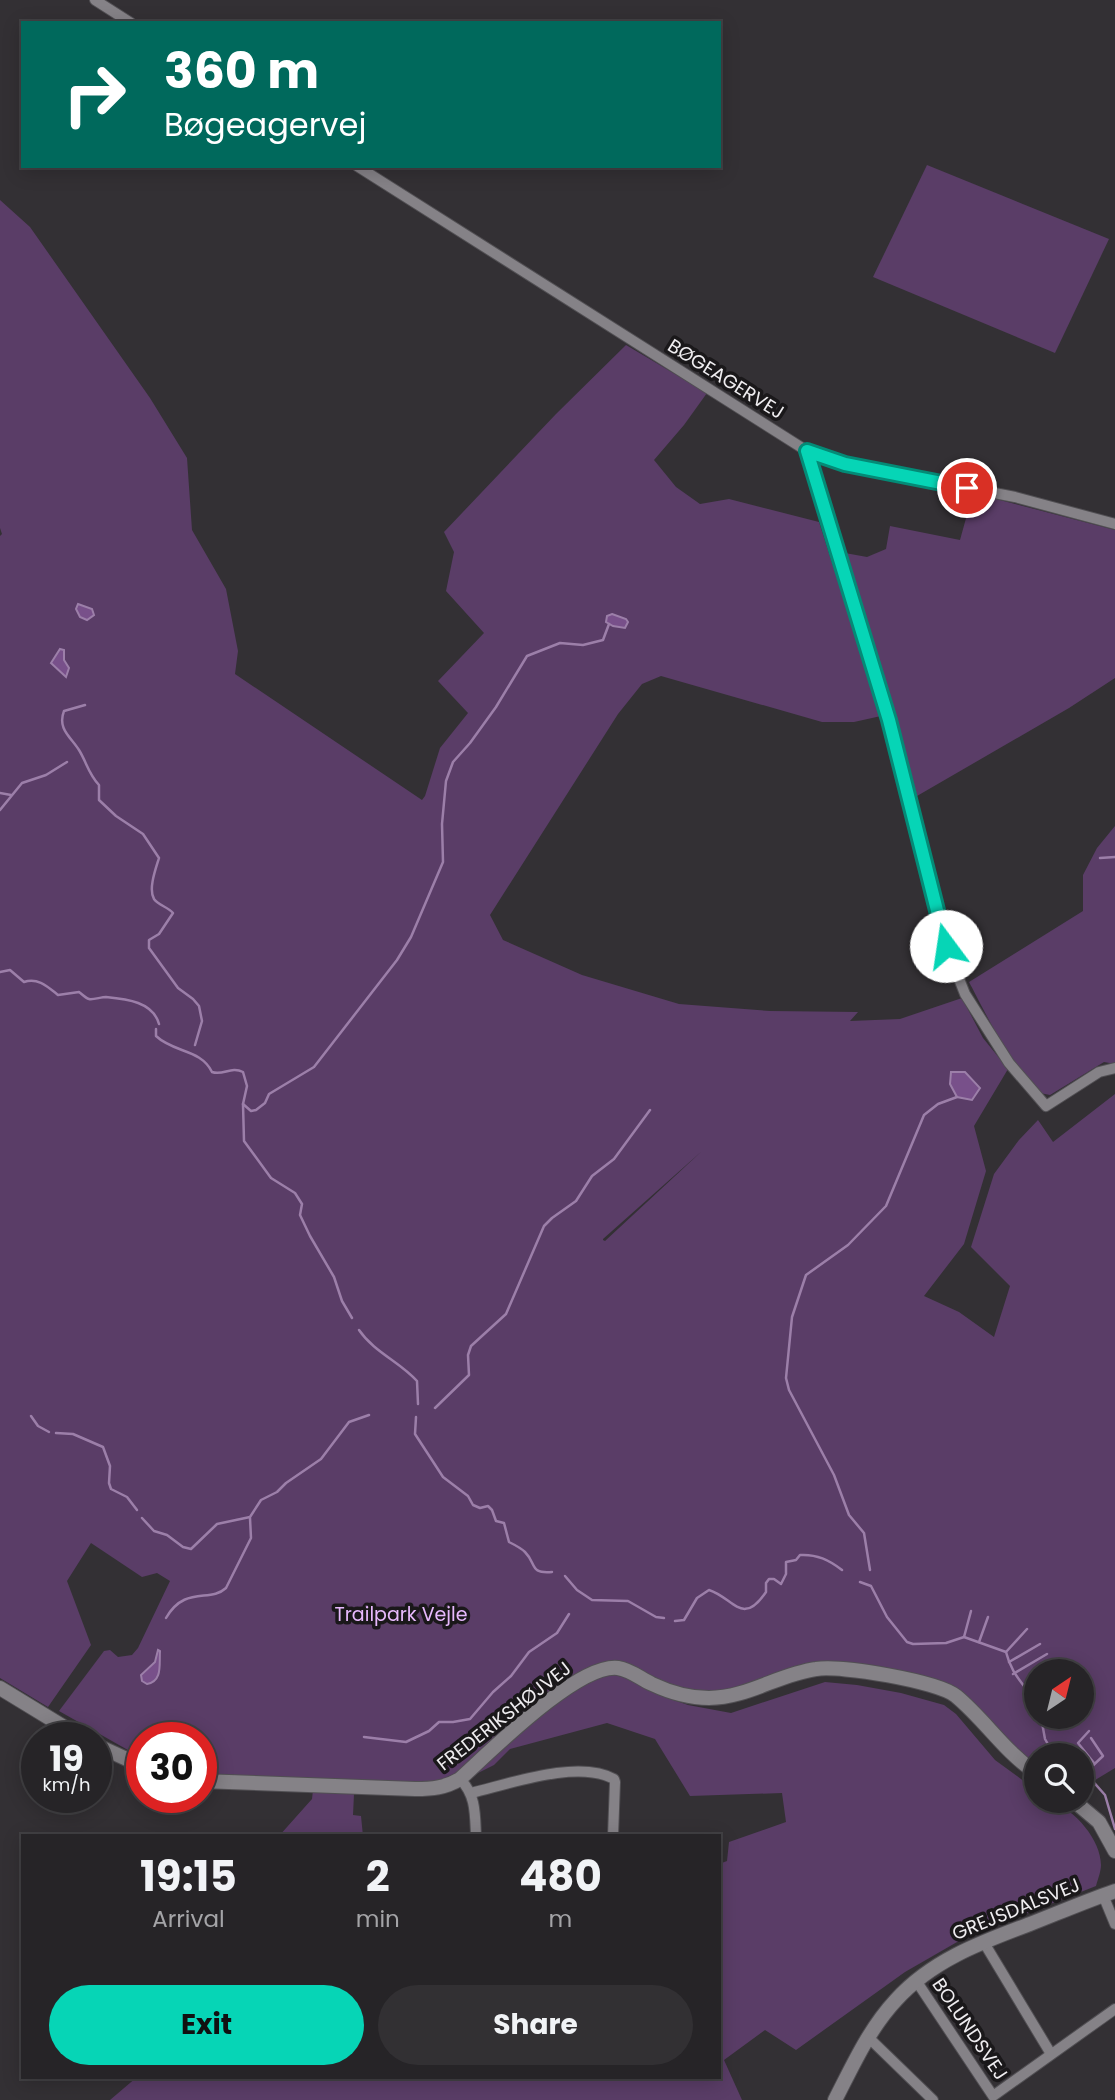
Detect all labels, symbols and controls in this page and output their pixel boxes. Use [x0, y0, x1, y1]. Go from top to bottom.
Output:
text: 360 m [164, 37, 319, 105]
icon: right [49, 49, 140, 140]
text: Bøgeagervej [164, 102, 366, 147]
street label: BØGEAGERVEJ [663, 332, 789, 426]
pin [937, 458, 997, 518]
icon: arrive [948, 469, 986, 507]
position arrow [909, 909, 983, 983]
park label: Trailpark Vejle [335, 1601, 467, 1628]
street label: FREDERIKSHØJVEJ [431, 1655, 577, 1777]
north arrow [1024, 1659, 1094, 1729]
map controls [1024, 1659, 1094, 1813]
speed limit sign: 30 [126, 1722, 217, 1813]
text: 19 [49, 1734, 84, 1783]
button: search [1024, 1743, 1094, 1813]
text: km/h [43, 1772, 90, 1797]
text: 19:15 [140, 1847, 237, 1906]
text: 2 [366, 1847, 390, 1906]
text: 480 [519, 1847, 602, 1906]
street label: GREJSDALSVEJ [948, 1871, 1084, 1947]
text: Arrival [152, 1903, 225, 1935]
text: min [356, 1903, 400, 1935]
text: m [549, 1903, 572, 1935]
street label: BOLUNDSVEJ [926, 1972, 1014, 2086]
button: Exit [49, 1985, 364, 2065]
button: Share [378, 1985, 693, 2065]

